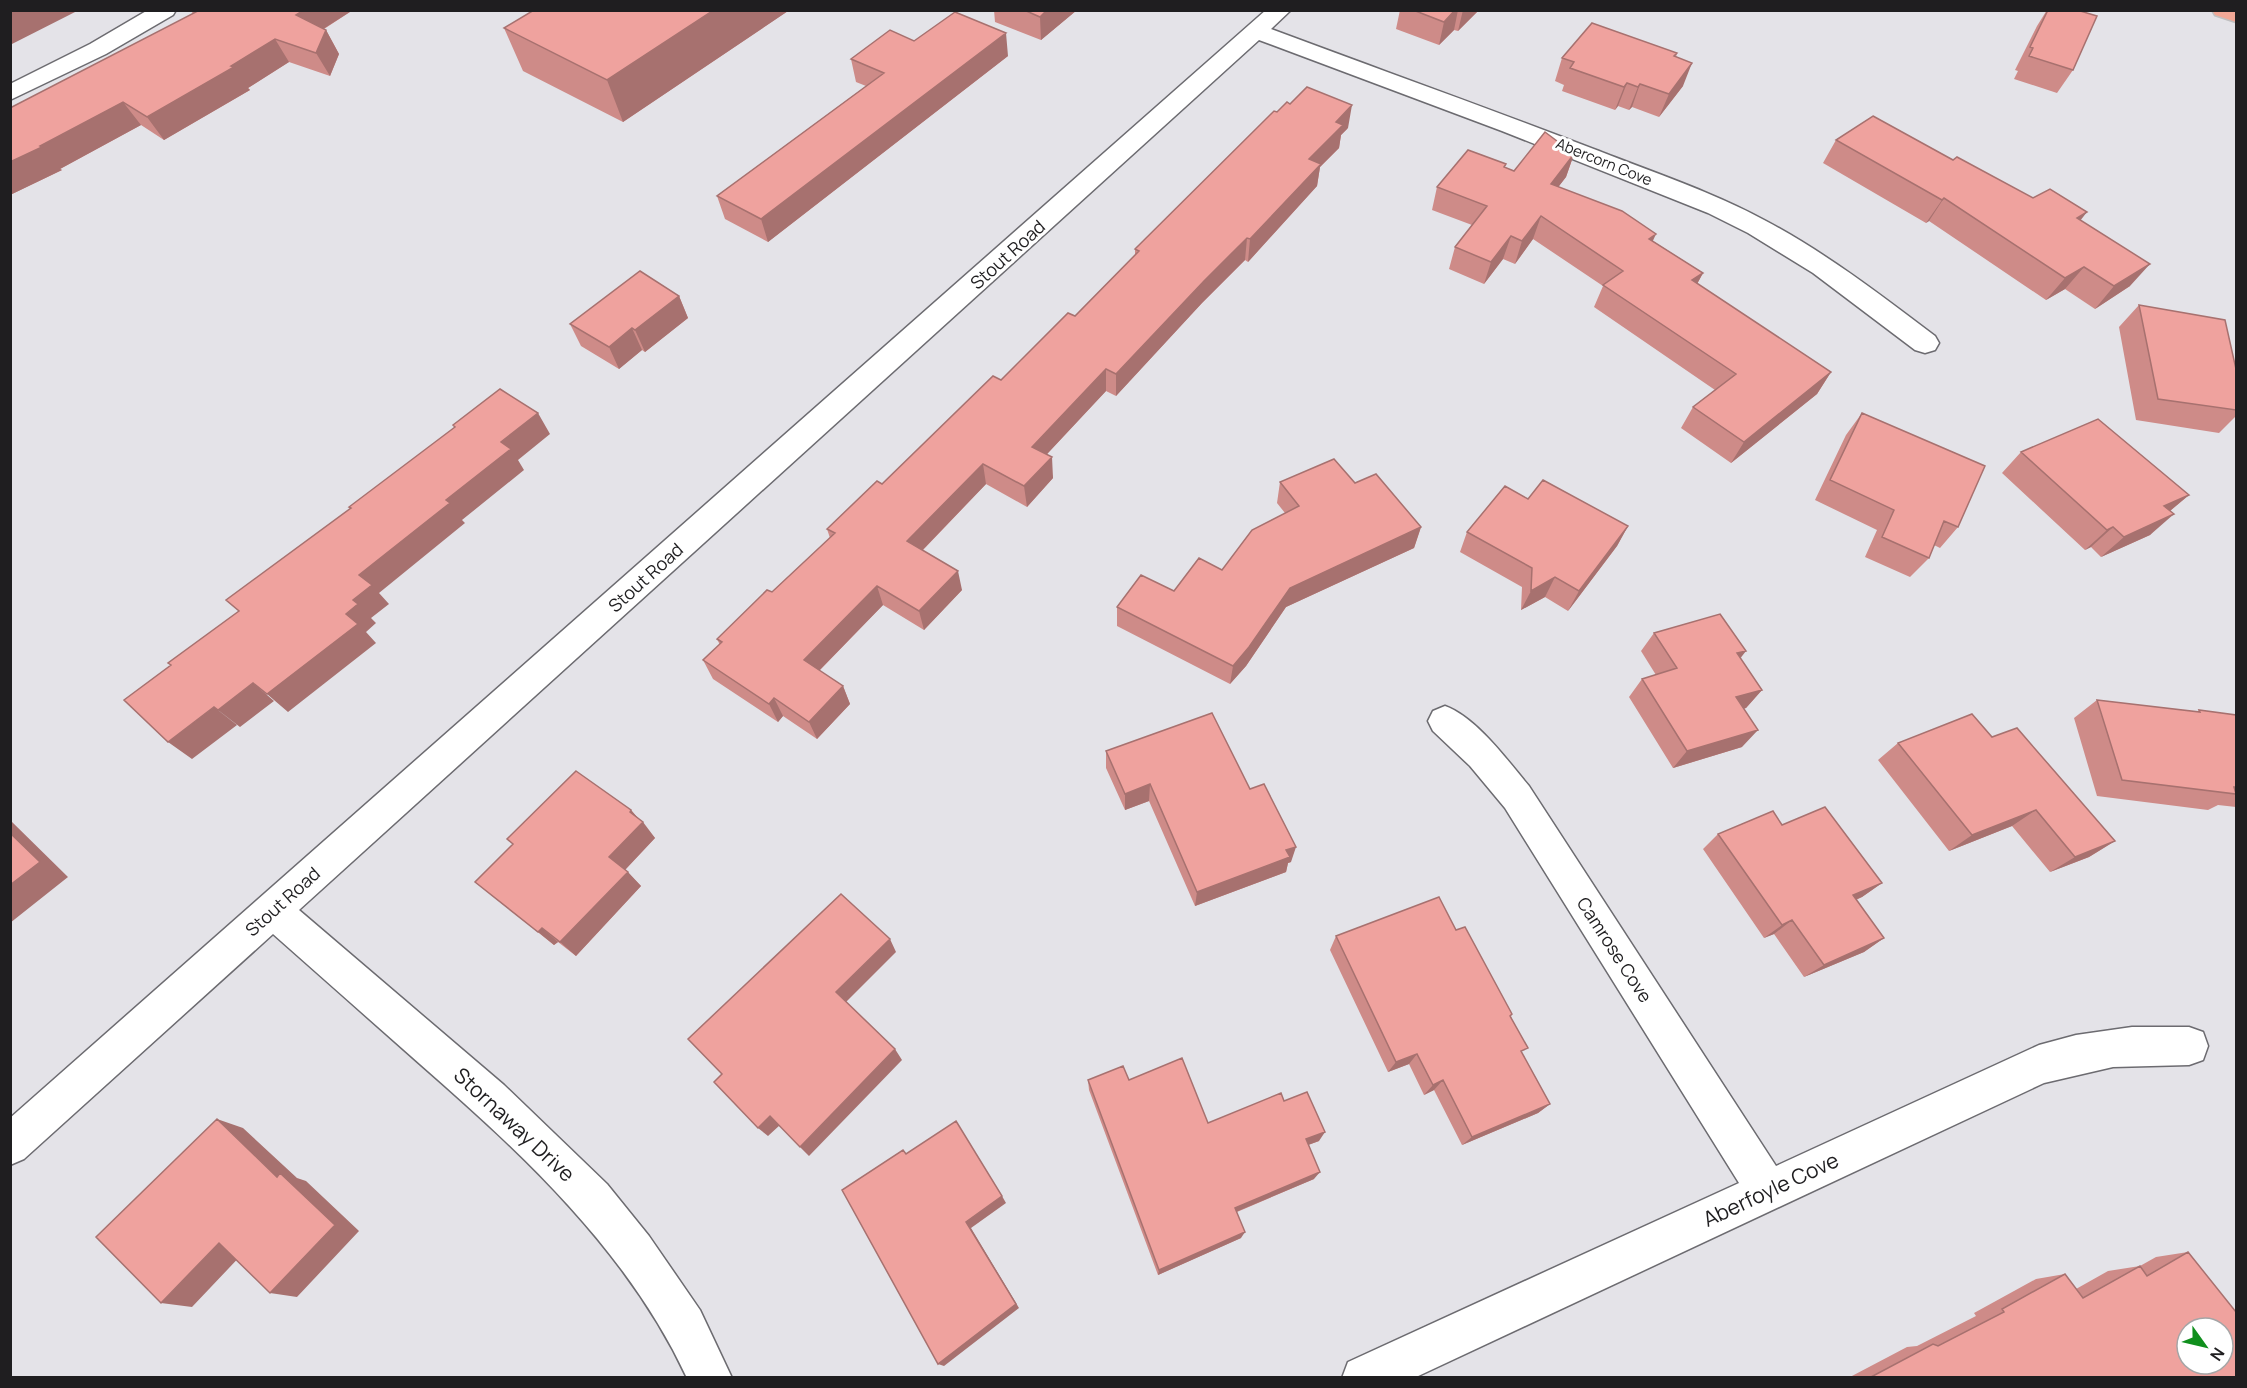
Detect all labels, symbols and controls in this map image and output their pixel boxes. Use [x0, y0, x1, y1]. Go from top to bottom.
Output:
street label: Abercorn Cove [1553, 133, 1656, 190]
street label: Stout Road [965, 214, 1050, 294]
street label: Stout Road [603, 537, 688, 617]
street label: Stout Road [240, 861, 325, 941]
street label: Camrose Cove [1572, 892, 1658, 1007]
street label: Stornaway Drive [448, 1061, 581, 1188]
street label: Aberfoyle Cove [1698, 1145, 1843, 1233]
north arrow [2175, 1316, 2235, 1376]
text: N [2205, 1343, 2230, 1365]

